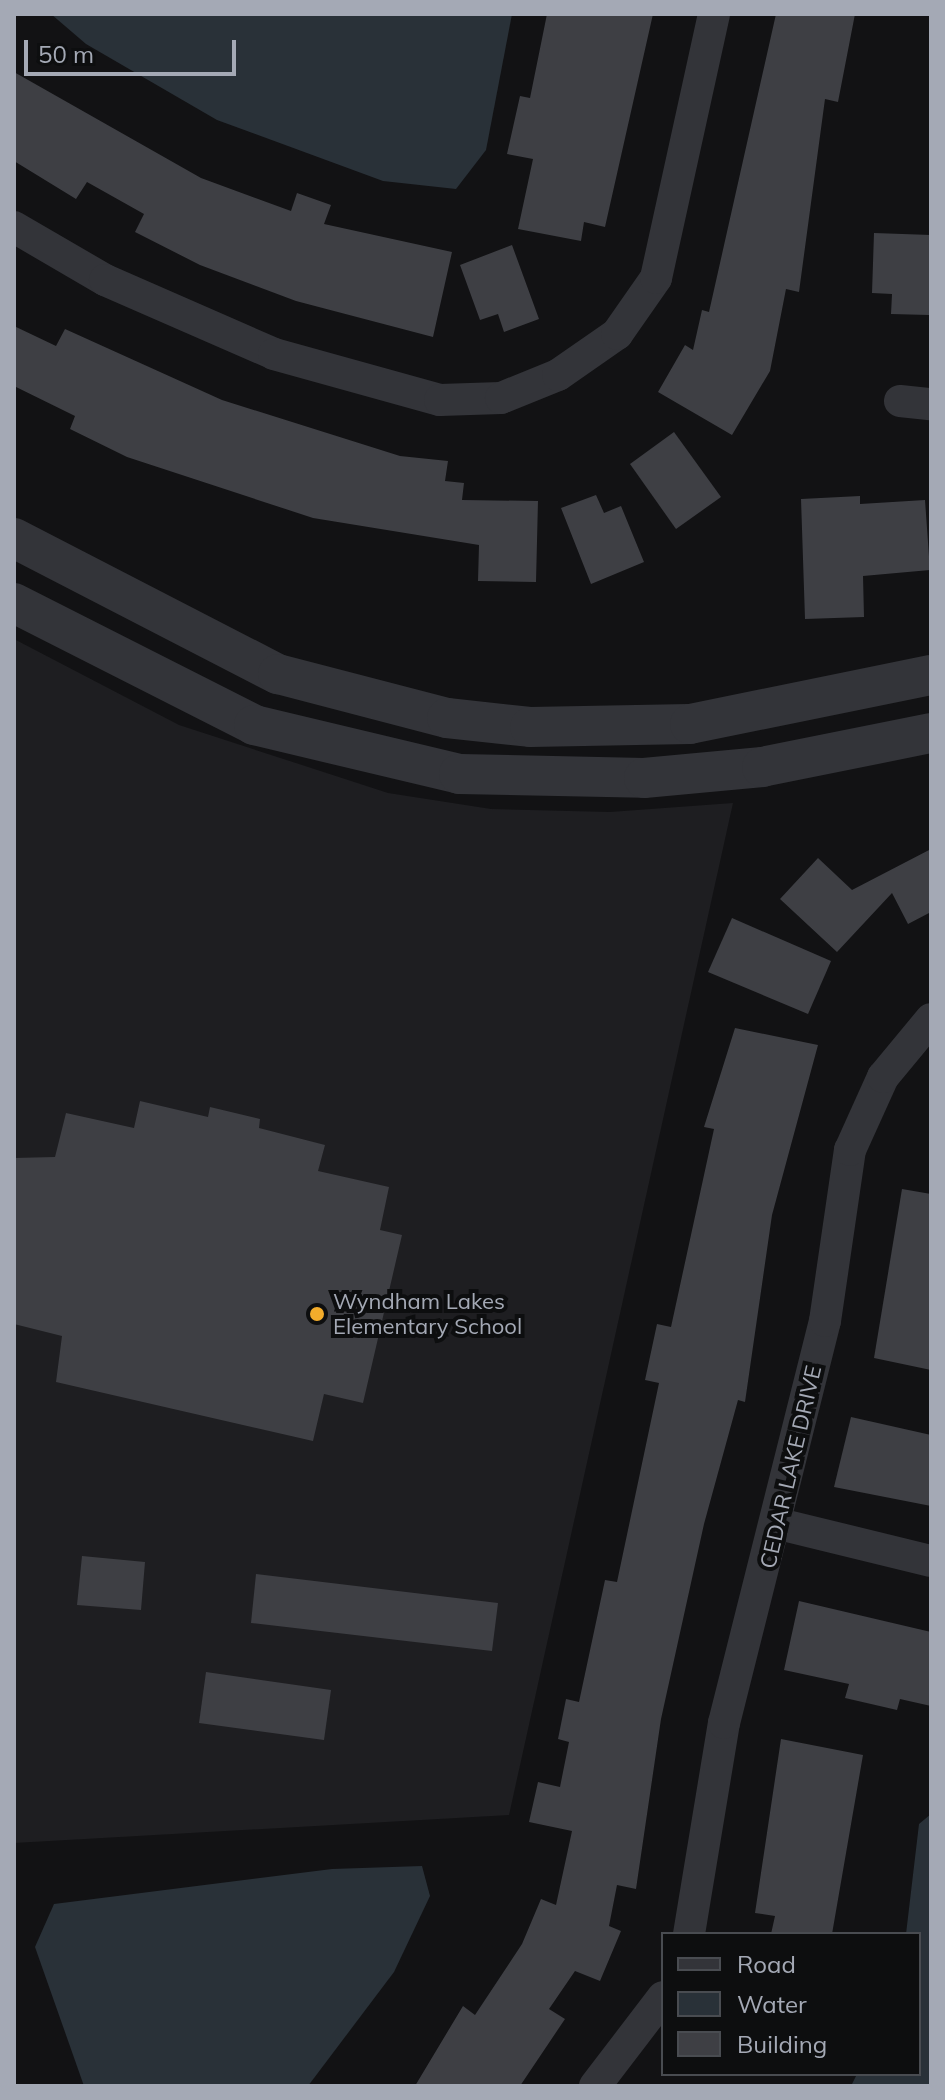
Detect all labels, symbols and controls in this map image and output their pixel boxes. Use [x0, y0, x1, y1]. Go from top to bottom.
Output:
scale bar [28, 24, 240, 74]
text: 50 m [38, 39, 94, 69]
place label: Wyndham Lakes Elementary School [333, 1288, 522, 1340]
marker: Wyndham Lakes Elementary School [308, 1305, 326, 1323]
street label: CEDAR LAKE DRIVE [755, 1363, 827, 1571]
legend [661, 1932, 921, 2076]
text: Road [737, 1949, 796, 1979]
text: Water [737, 1989, 807, 2019]
text: Building [737, 2029, 827, 2059]

